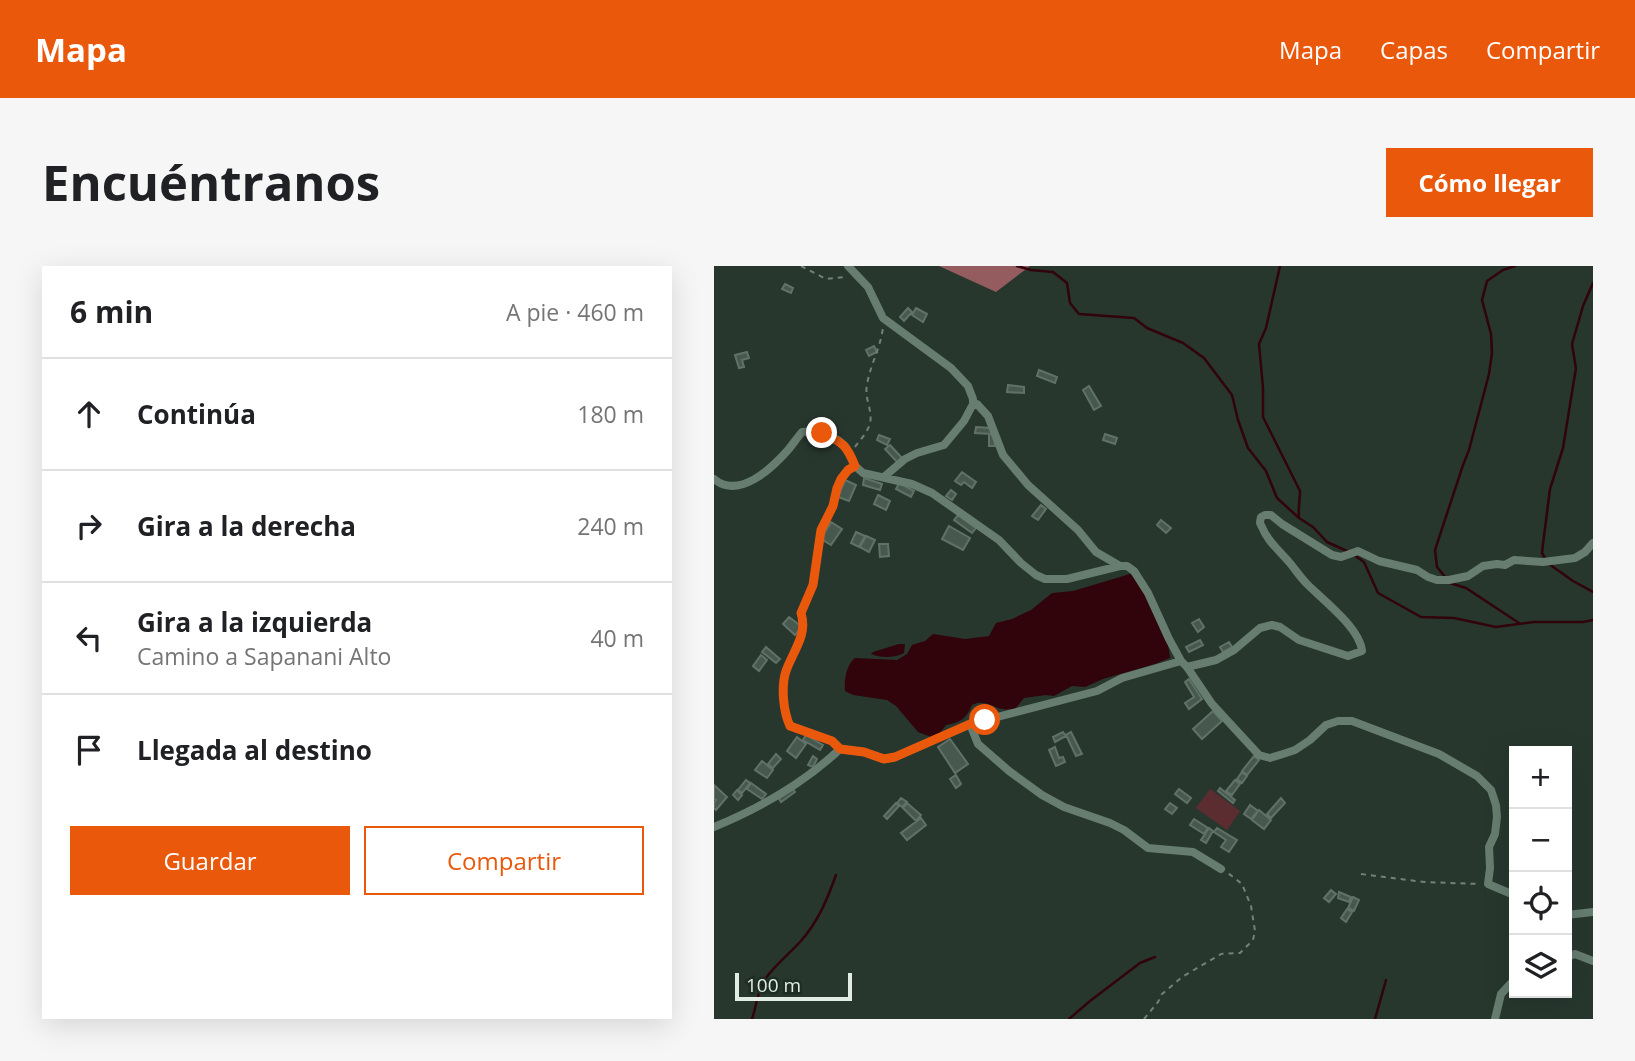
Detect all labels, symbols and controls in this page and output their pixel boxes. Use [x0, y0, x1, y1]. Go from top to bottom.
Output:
text: Mapa [35, 27, 127, 72]
text: Mapa [1279, 33, 1342, 66]
text: Capas [1380, 33, 1448, 66]
text: Compartir [1486, 33, 1600, 66]
button: Cómo llegar [1386, 148, 1593, 217]
text: Encuéntranos [42, 149, 380, 215]
text: 6 min [70, 291, 153, 332]
text: A pie · 460 m [506, 296, 644, 328]
icon: ahead [70, 395, 108, 433]
text: Continúa [137, 396, 256, 432]
text: 180 m [577, 398, 644, 430]
route end [806, 417, 837, 448]
icon: right [70, 507, 108, 545]
text: Gira a la derecha [137, 508, 356, 544]
text: 240 m [577, 510, 644, 542]
text: Gira a la izquierda [137, 604, 372, 640]
icon: left [70, 619, 108, 657]
text: 40 m [590, 622, 644, 654]
text: Camino a Sapanani Alto [137, 640, 391, 672]
route start [969, 704, 1000, 735]
icon: arrive [70, 731, 108, 769]
text: Llegada al destino [137, 732, 372, 768]
map controls [1509, 746, 1572, 998]
button: + [1509, 746, 1572, 809]
button: − [1509, 809, 1572, 872]
button: Guardar [70, 826, 350, 895]
button: Compartir [364, 826, 644, 895]
button: locate [1509, 872, 1572, 935]
button: layers [1509, 935, 1572, 998]
scale bar [735, 970, 852, 1002]
text: 100 m [746, 972, 801, 998]

